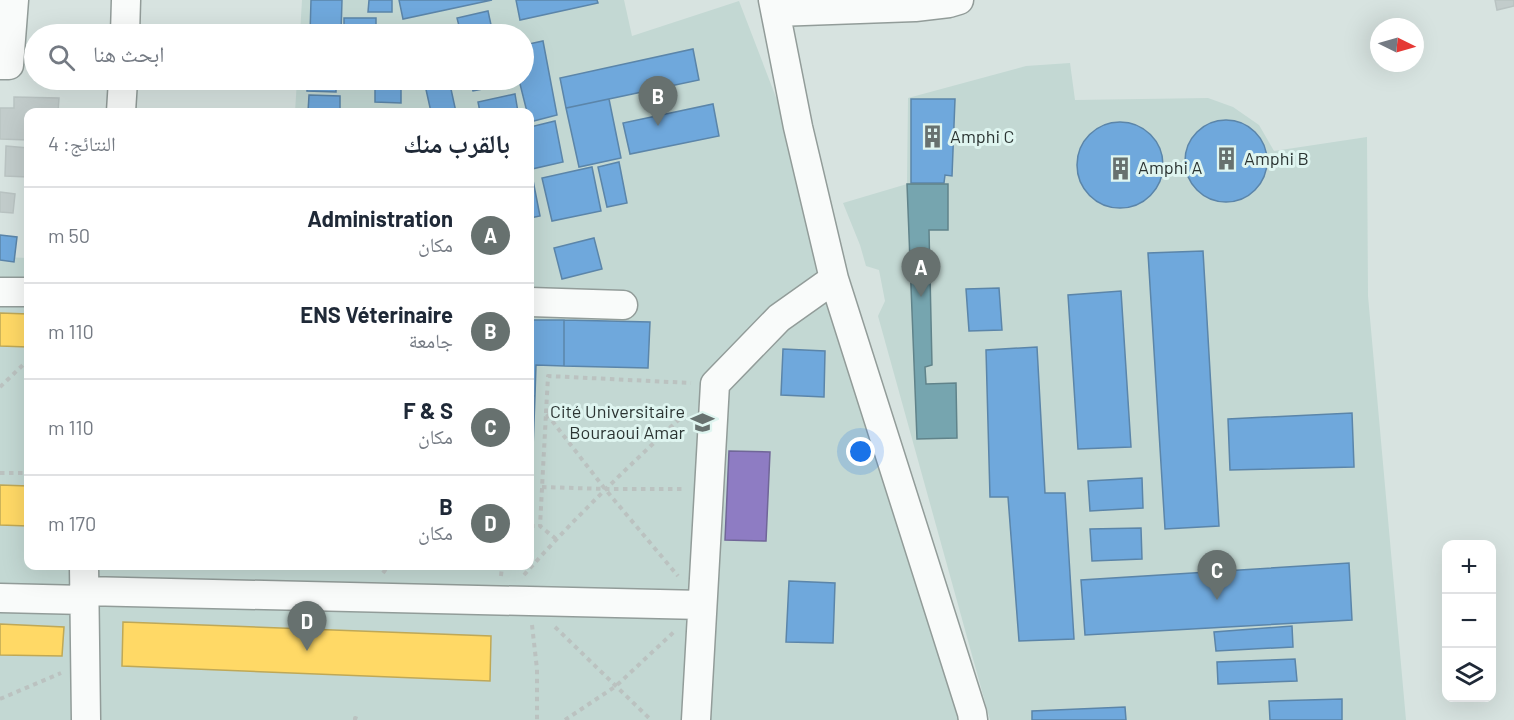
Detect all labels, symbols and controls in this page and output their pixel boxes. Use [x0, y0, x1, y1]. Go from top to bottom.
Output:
north arrow [1370, 18, 1424, 72]
search box [24, 24, 534, 90]
text: ابحث هنا [93, 40, 164, 66]
icon: search [45, 41, 78, 74]
pin: B [638, 76, 678, 126]
building icon: Amphi C [919, 124, 945, 150]
place label: Amphi C [950, 125, 1015, 147]
text: بالقرب منك [403, 127, 510, 158]
text: النتائج: 4 [48, 131, 116, 155]
building icon: Amphi B [1213, 146, 1239, 172]
place label: Amphi B [1244, 147, 1309, 169]
building icon: Amphi A [1107, 155, 1133, 181]
place label: Amphi A [1138, 156, 1203, 178]
text: Administration [307, 205, 453, 231]
text: 50 m [48, 223, 90, 247]
text: A [484, 223, 497, 247]
text: مكان [418, 232, 453, 256]
pin: A [902, 248, 940, 297]
text: ENS Véterinaire [300, 301, 453, 327]
text: 110 m [48, 319, 94, 343]
text: B [484, 319, 497, 343]
text: جامعة [409, 328, 453, 352]
text: F & S [403, 397, 453, 423]
place label: Cité Universitaire Bouraoui Amar [550, 400, 685, 443]
school or university icon: Cité Universitaire Bouraoui Amar [690, 409, 716, 435]
text: 110 m [48, 415, 94, 439]
text: C [484, 415, 497, 439]
text: مكان [418, 424, 453, 448]
your location [846, 437, 875, 466]
text: B [439, 493, 453, 519]
text: 170 m [48, 511, 96, 535]
text: D [484, 511, 497, 535]
text: مكان [418, 520, 453, 544]
map controls [1442, 540, 1496, 702]
button: + [1442, 540, 1496, 594]
pin: C [1198, 550, 1236, 600]
button: − [1442, 594, 1496, 648]
pin: D [288, 602, 326, 651]
button: layers [1442, 648, 1496, 702]

